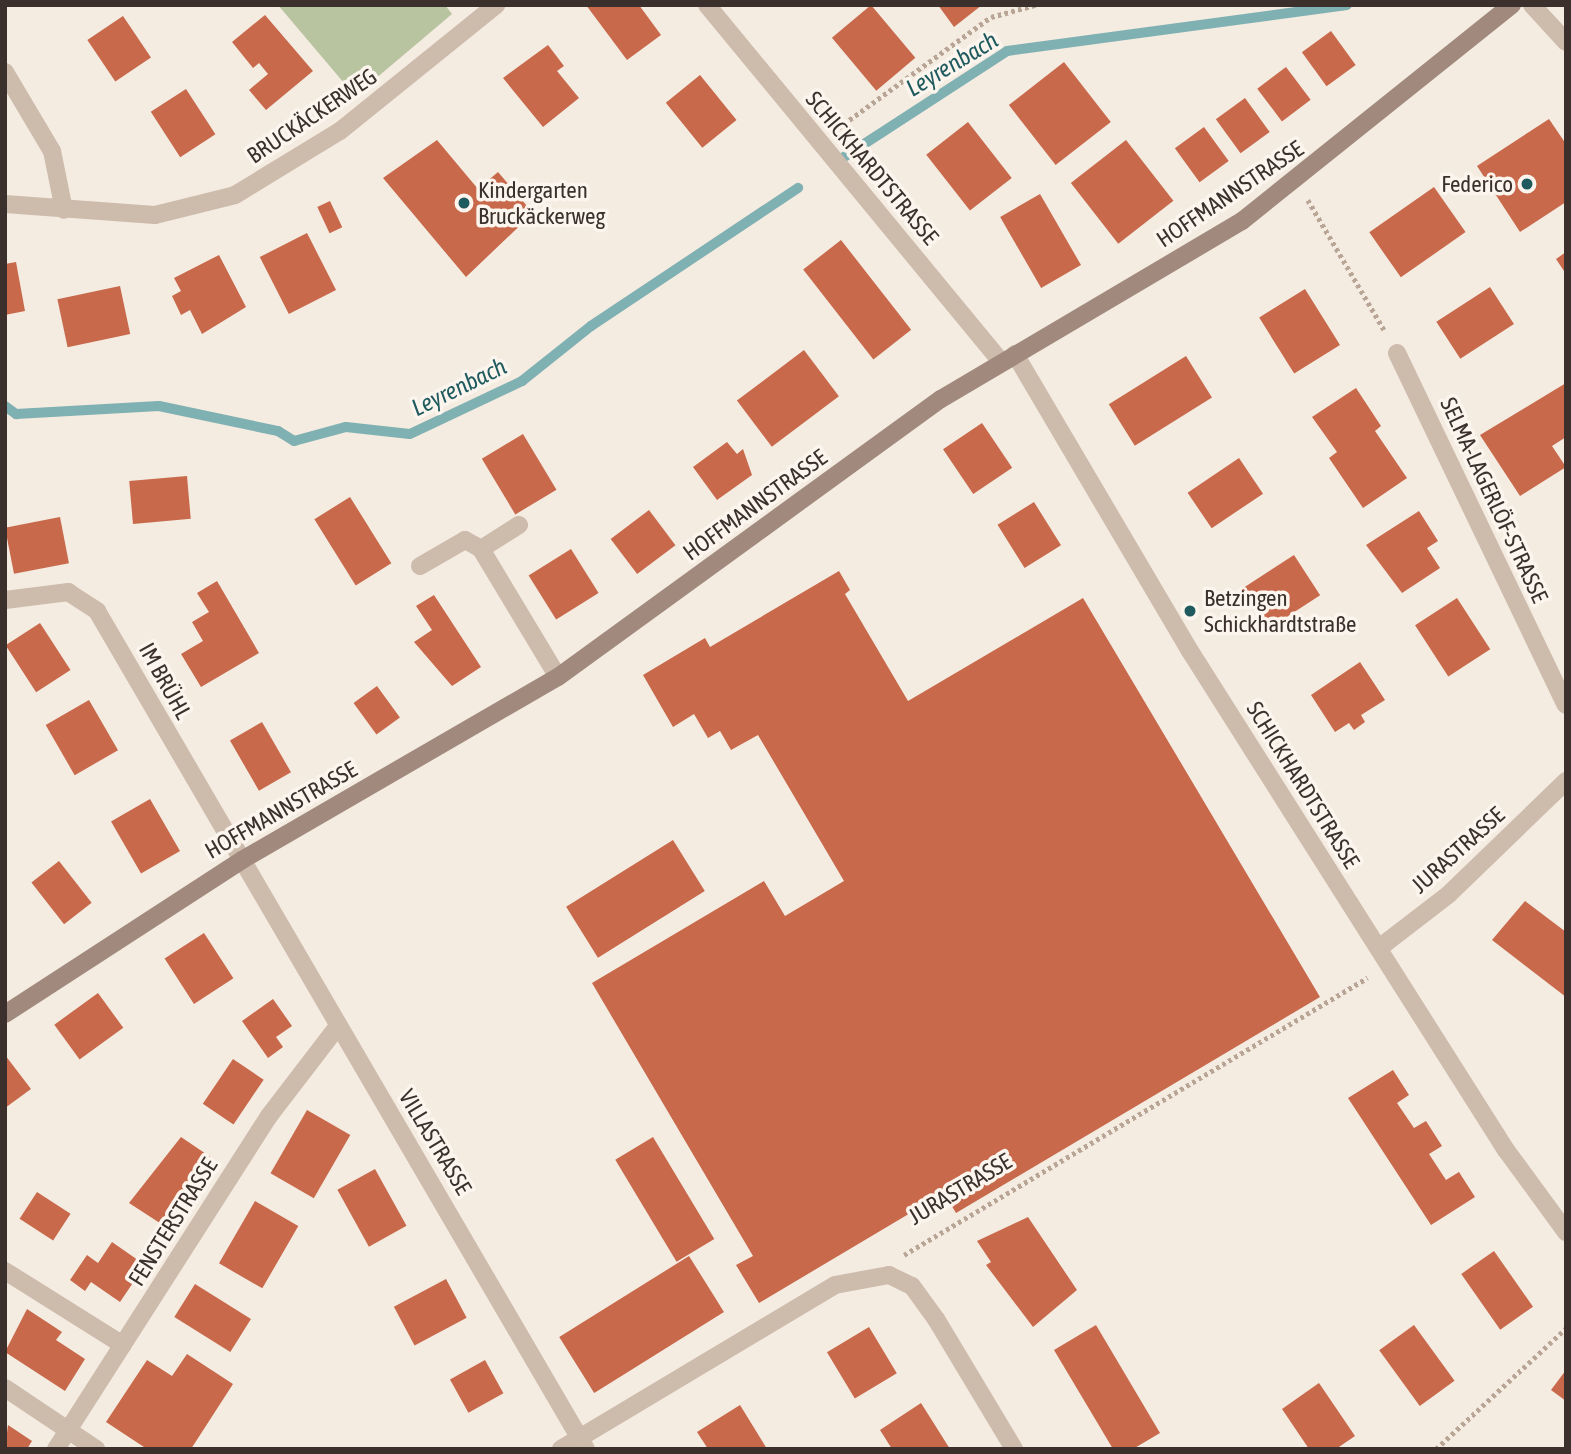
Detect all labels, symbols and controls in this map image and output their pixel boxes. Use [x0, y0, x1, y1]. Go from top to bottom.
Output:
water label: Leyrenbach [901, 25, 1003, 103]
street label: BRUCKÄCKERWEG [242, 63, 382, 169]
street label: SCHICKHARDTSTRASSE [800, 86, 944, 250]
street label: HOFFMANNSTRASSE [1151, 135, 1309, 253]
place label: Federico [1441, 170, 1513, 198]
place label: Kindergarten Bruckäckerweg [478, 176, 605, 230]
marker: Federico [1519, 176, 1535, 192]
marker: Kindergarten Bruckäckerweg [456, 195, 472, 211]
water label: Leyrenbach [407, 352, 511, 422]
street label: SELMA-LAGERLÖF-STRASSE [1434, 393, 1554, 607]
street label: HOFFMANNSTRASSE [678, 444, 832, 566]
place label: Betzingen Schickhardtstraße [1204, 584, 1356, 638]
marker: Betzingen Schickhardtstraße [1182, 603, 1198, 619]
street label: IM BRÜHL [133, 638, 197, 724]
street label: SCHICKHARDTSTRASSE [1241, 697, 1365, 873]
street label: HOFFMANNSTRASSE [200, 755, 362, 865]
street label: JURASTRASSE [1406, 801, 1510, 899]
street label: VILLASTRASSE [393, 1084, 477, 1200]
street label: JURASTRASSE [903, 1147, 1017, 1231]
street label: FENSTERSTRASSE [123, 1153, 223, 1291]

